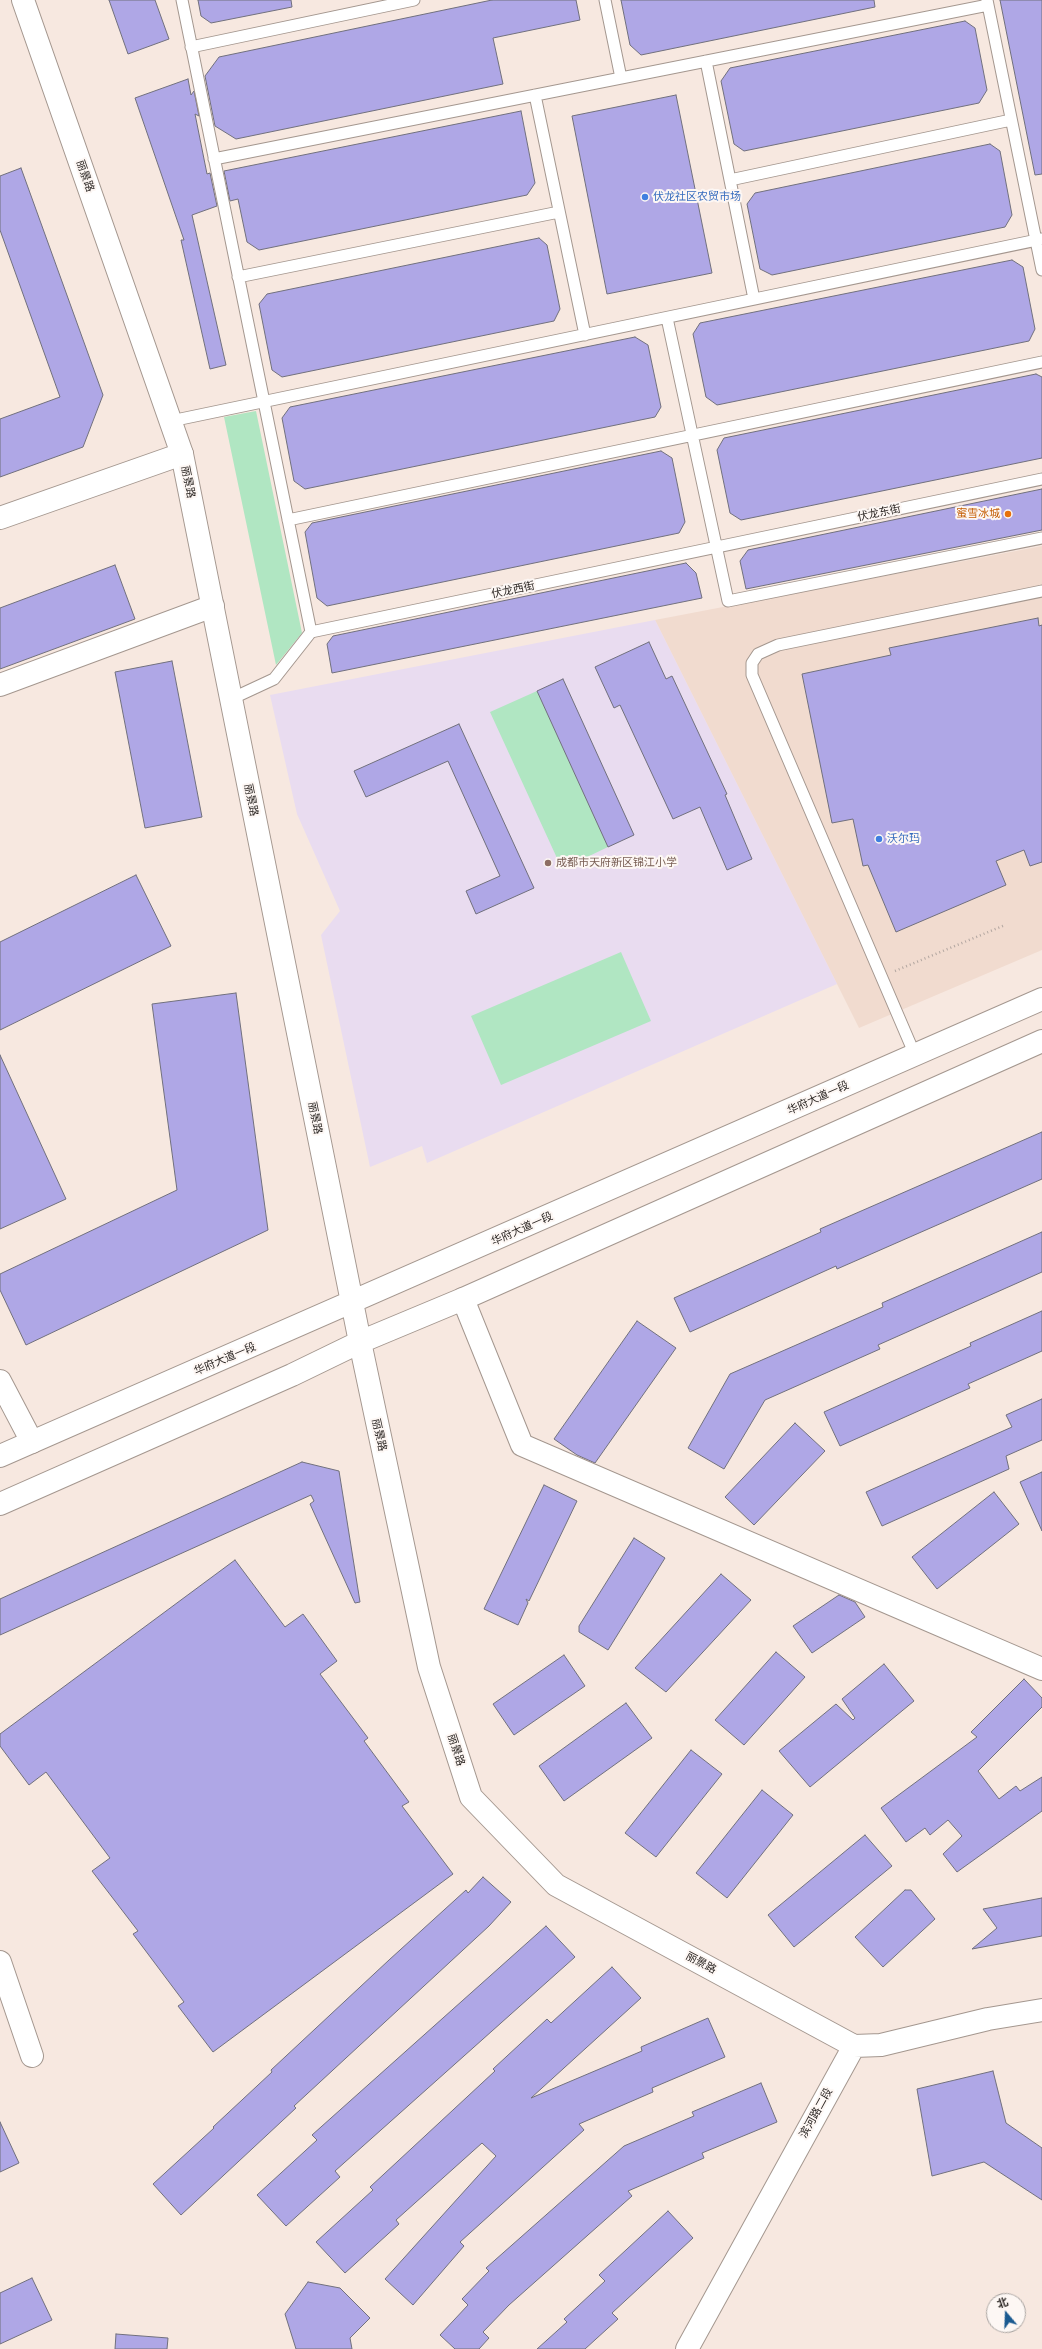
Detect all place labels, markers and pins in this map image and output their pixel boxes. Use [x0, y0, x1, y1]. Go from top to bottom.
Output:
place label: 伏龙社区农贸市场 [653, 190, 741, 204]
marker: 伏龙社区农贸市场 [640, 192, 650, 202]
place label: 蜜雪冰城 [956, 507, 1000, 521]
marker: 蜜雪冰城 [1003, 509, 1013, 519]
place label: 沃尔玛 [887, 832, 920, 846]
marker: 沃尔玛 [874, 834, 884, 844]
place label: 成都市天府新区锦江小学 [556, 856, 677, 870]
marker: 成都市天府新区锦江小学 [543, 858, 553, 868]

